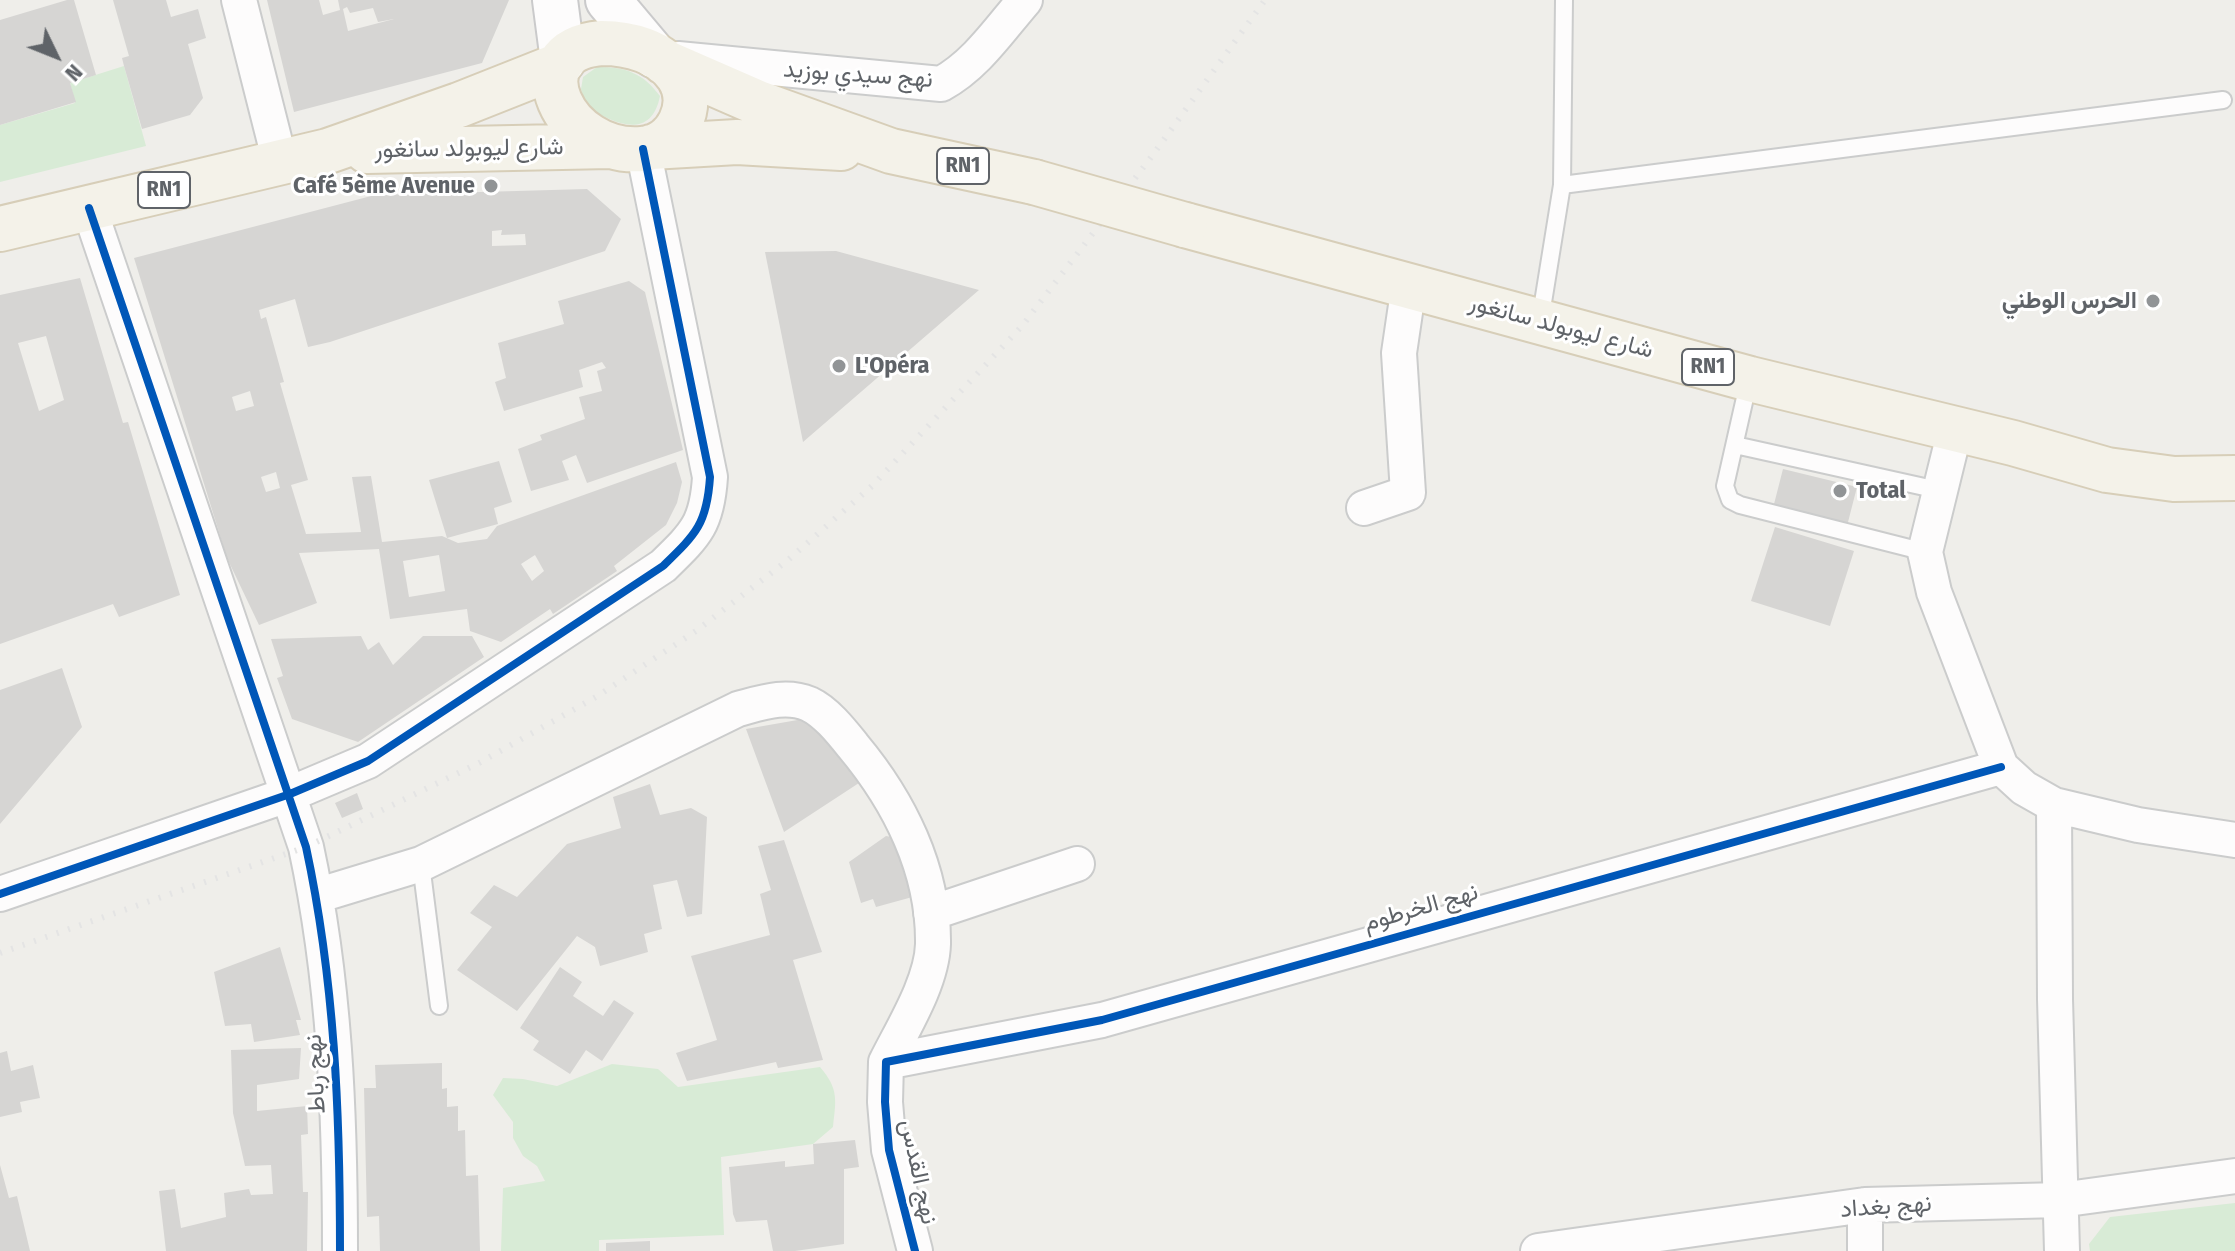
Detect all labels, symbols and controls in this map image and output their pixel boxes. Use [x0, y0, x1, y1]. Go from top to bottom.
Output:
north arrow [16, 16, 96, 96]
street label: نهج سيدي بوزيد [782, 55, 934, 95]
text: N [60, 59, 88, 87]
street label: شارع ليوبولد سانغور [374, 133, 564, 165]
road number: RN1 [937, 148, 989, 184]
road number: RN1 [138, 172, 190, 208]
place label: Café 5ème Avenue [293, 172, 475, 200]
marker: Café 5ème Avenue [482, 177, 500, 195]
place label: الحرس الوطني [2002, 287, 2137, 315]
street label: شارع ليوبولد سانغور [1466, 289, 1656, 365]
marker: الحرس الوطني [2144, 292, 2162, 310]
road number: RN1 [1682, 349, 1734, 385]
place label: L'Opéra [855, 352, 929, 380]
marker: L'Opéra [830, 357, 848, 375]
place label: Total [1856, 477, 1906, 505]
marker: Total [1831, 482, 1849, 500]
street label: نهج الخرطوم [1360, 878, 1482, 938]
street label: نهج رباط [300, 1033, 332, 1115]
street label: نهج القدس [893, 1117, 943, 1227]
street label: نهج بغداد [1839, 1189, 1933, 1225]

